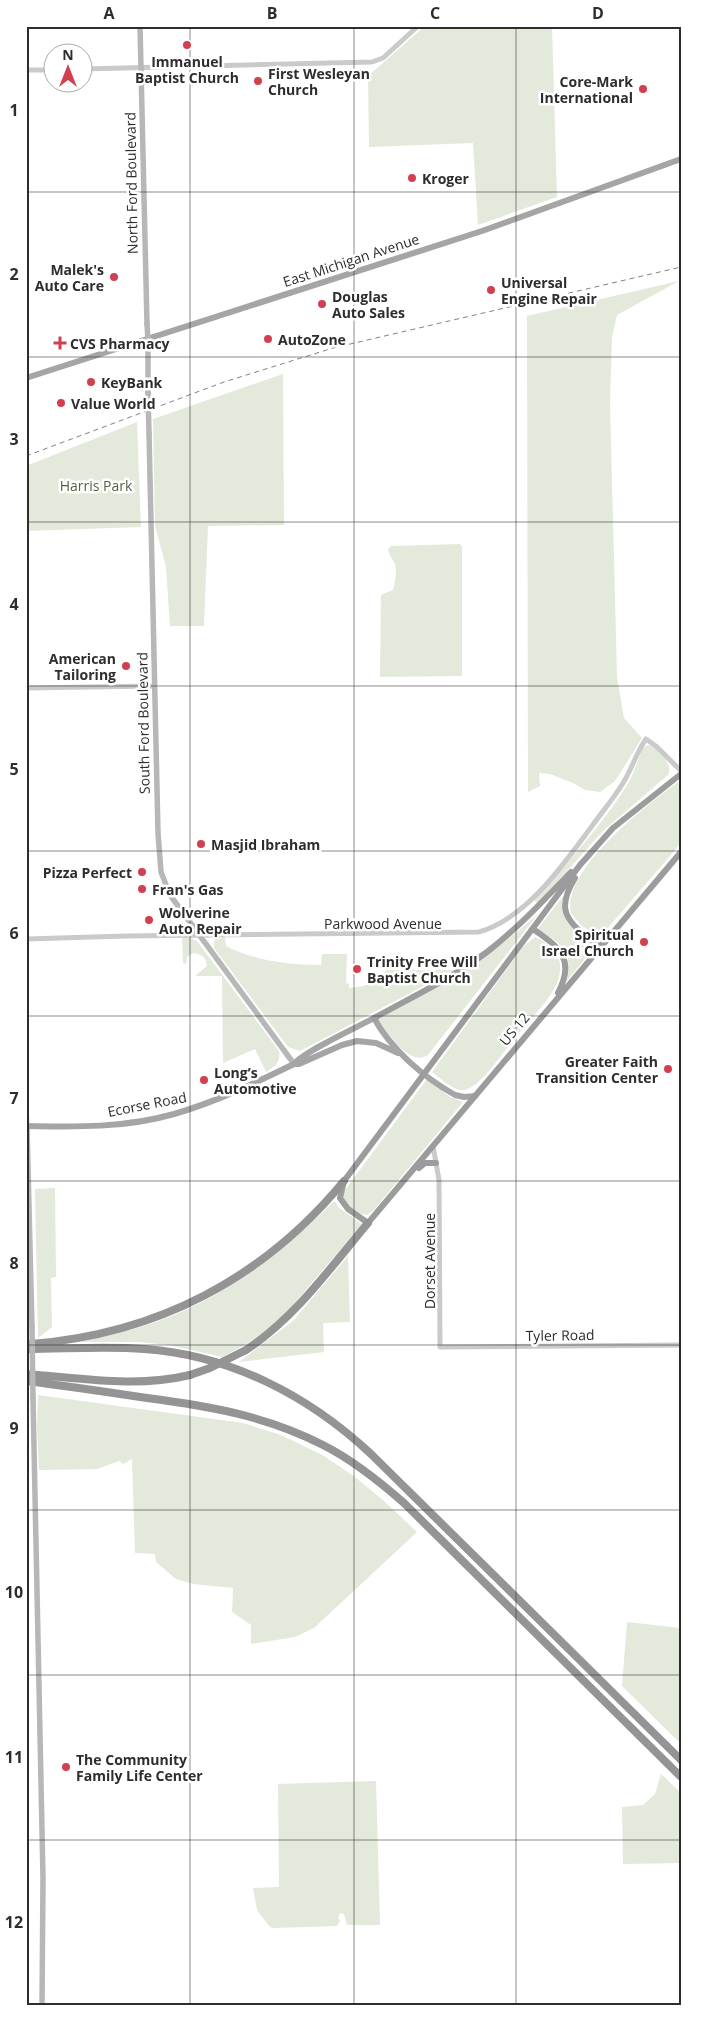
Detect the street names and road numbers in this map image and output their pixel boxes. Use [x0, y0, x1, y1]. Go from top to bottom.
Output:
street label: North Ford Boulevard [120, 112, 142, 254]
street label: East Michigan Avenue [280, 229, 422, 291]
street label: South Ford Boulevard [132, 652, 154, 794]
street label: Parkwood Avenue [324, 914, 442, 933]
street label: US 12 [495, 1009, 533, 1049]
street label: Ecorse Road [106, 1087, 188, 1121]
street label: Dorset Avenue [420, 1213, 439, 1309]
street label: Tyler Road [525, 1325, 595, 1345]

